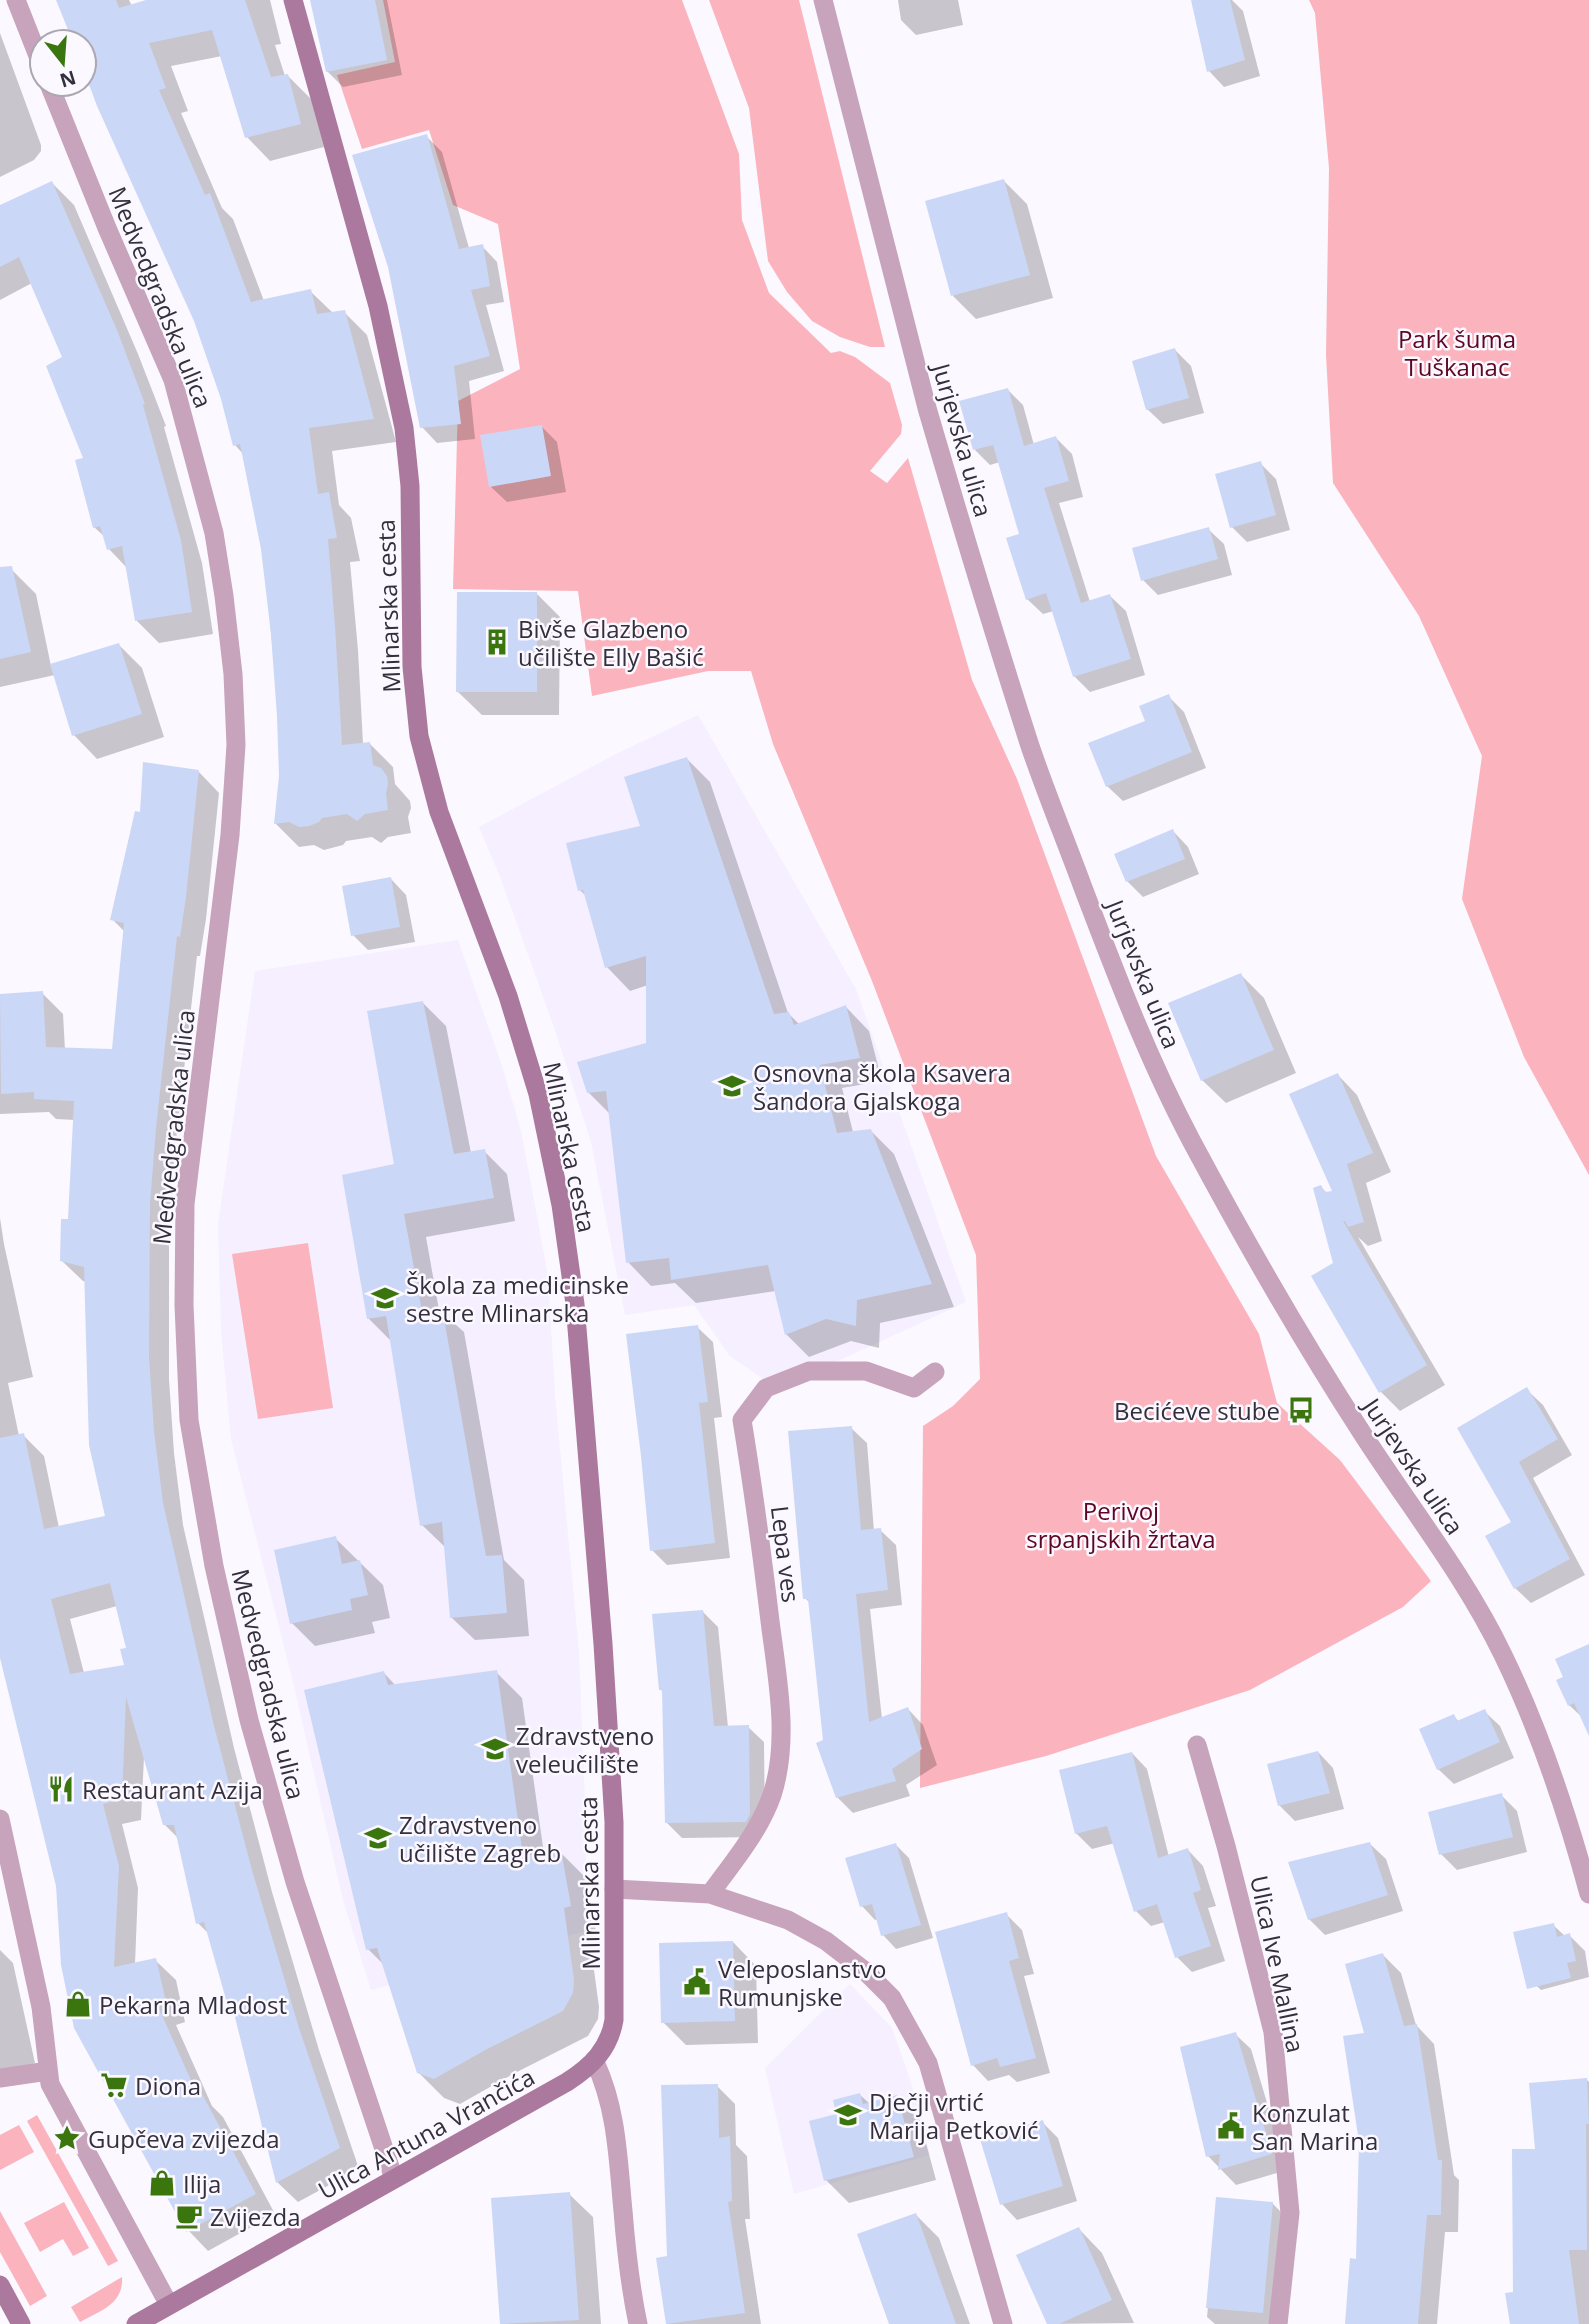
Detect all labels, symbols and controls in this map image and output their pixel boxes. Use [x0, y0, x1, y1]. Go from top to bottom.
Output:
north arrow [28, 28, 98, 98]
text: N [57, 65, 79, 94]
street label: Medvedgradska ulica [101, 181, 221, 413]
park label: Park šuma Tuškanac [1398, 322, 1516, 383]
street label: Jurjevska ulica [925, 358, 1001, 520]
street label: Mlinarska cesta [368, 519, 408, 693]
place label: Bivše Glazbeno učilište Elly Bašić [518, 612, 704, 673]
building icon: Bivše Glazbeno učilište Elly Bašić [482, 627, 512, 657]
street label: Jurjevska ulica [1098, 893, 1189, 1053]
street label: Medvedgradska ulica [144, 1008, 202, 1246]
place label: Osnovna škola Ksavera Šandora Gjalskoga [753, 1056, 1011, 1117]
street label: Mlinarska cesta [536, 1059, 604, 1235]
school or university icon: Osnovna škola Ksavera Šandora Gjalskoga [717, 1071, 747, 1101]
place label: Škola za medicinske sestre Mlinarska [406, 1268, 629, 1329]
school or university icon: Škola za medicinske sestre Mlinarska [370, 1283, 400, 1313]
street label: Jurjevska ulica [1355, 1390, 1472, 1541]
place label: Becićeve stube [1114, 1394, 1280, 1427]
bus stop icon: Becićeve stube [1286, 1395, 1316, 1425]
park label: Perivoj srpanjskih žrtava [1026, 1494, 1216, 1555]
street label: Lepa ves [764, 1504, 808, 1604]
street label: Medvedgradska ulica [224, 1565, 314, 1803]
place label: Zdravstveno veleučilište [516, 1719, 654, 1780]
school or university icon: Zdravstveno veleučilište [480, 1734, 510, 1764]
place label: Restaurant Azija [82, 1773, 263, 1806]
restaurant icon: Restaurant Azija [46, 1774, 76, 1804]
street label: Mlinarska cesta [571, 1796, 607, 1970]
place label: Zdravstveno učilište Zagreb [399, 1808, 561, 1869]
school or university icon: Zdravstveno učilište Zagreb [363, 1823, 393, 1853]
street label: Ulica Ive Mallina [1243, 1872, 1313, 2056]
place label: Veleposlanstvo Rumunjske [718, 1952, 886, 2013]
public building icon: Veleposlanstvo Rumunjske [682, 1967, 712, 1997]
place label: Pekarna Mladost [99, 1988, 287, 2021]
shop icon: Pekarna Mladost [63, 1989, 93, 2019]
street label: Ulica Antuna Vrančića [312, 2060, 540, 2206]
place label: Diona [135, 2069, 201, 2102]
supermarket icon: Diona [99, 2070, 129, 2100]
place label: Dječji vrtić Marija Petković [869, 2085, 1038, 2146]
place label: Konzulat San Marina [1252, 2096, 1378, 2157]
school or university icon: Dječji vrtić Marija Petković [833, 2100, 863, 2130]
public building icon: Konzulat San Marina [1216, 2111, 1246, 2141]
place label: Gupčeva zvijezda [88, 2122, 279, 2155]
place icon: Gupčeva zvijezda [52, 2123, 82, 2153]
place label: Ilija [183, 2167, 221, 2200]
shop icon: Ilija [147, 2168, 177, 2198]
place label: Zvijezda [210, 2200, 301, 2233]
cafe icon: Zvijezda [174, 2201, 204, 2231]

